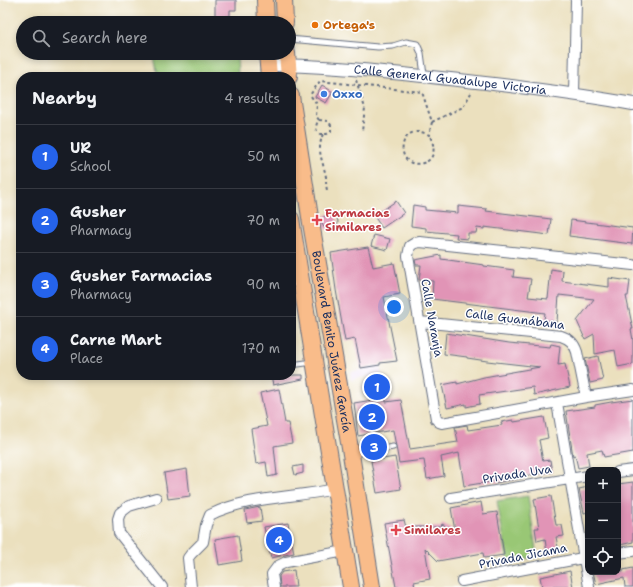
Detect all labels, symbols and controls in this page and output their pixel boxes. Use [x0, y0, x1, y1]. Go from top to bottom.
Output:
search box [16, 16, 296, 60]
place label: Ortega's [323, 17, 375, 33]
marker: Ortega's [310, 20, 320, 30]
icon: search [30, 27, 52, 49]
text: Search here [62, 28, 148, 48]
street label: Calle General Guadalupe Victoria [353, 61, 548, 99]
place label: Oxxo [332, 86, 363, 102]
text: Nearby [32, 87, 97, 109]
marker: Oxxo [319, 89, 329, 99]
text: 4 results [224, 90, 280, 107]
text: UR [70, 138, 91, 158]
text: 1 [42, 148, 48, 165]
text: 50 m [247, 148, 280, 165]
text: School [70, 158, 111, 175]
text: Gusher [70, 202, 126, 222]
place label: Farmacias Similares [325, 205, 390, 235]
text: 2 [40, 212, 50, 229]
text: 70 m [246, 212, 280, 229]
marker: Farmacias Similares [312, 215, 322, 225]
text: Pharmacy [70, 222, 132, 239]
street label: Boulevard Benito Juárez García [308, 250, 355, 434]
text: Gusher Farmacias [70, 266, 212, 286]
text: 3 [40, 276, 50, 293]
text: 90 m [246, 276, 280, 293]
street label: Calle Naranja [417, 278, 447, 359]
text: Pharmacy [70, 286, 132, 303]
your location [384, 297, 404, 317]
street label: Calle Guanábana [464, 305, 566, 333]
text: Carne Mart [70, 330, 162, 350]
text: 4 [40, 340, 50, 357]
text: 170 m [242, 340, 280, 357]
text: Place [70, 350, 103, 367]
pin: 1 [364, 372, 390, 402]
pin: 2 [359, 402, 385, 432]
pin: 3 [361, 432, 387, 462]
street label: Privada Uva [481, 461, 553, 487]
map controls [585, 467, 621, 575]
button: + [585, 467, 621, 503]
button: − [585, 503, 621, 539]
place label: Similares [404, 522, 461, 538]
pin: 4 [266, 525, 292, 555]
marker: Similares [391, 525, 401, 535]
button: locate [585, 539, 621, 575]
street label: Privada Jicama [478, 540, 569, 572]

